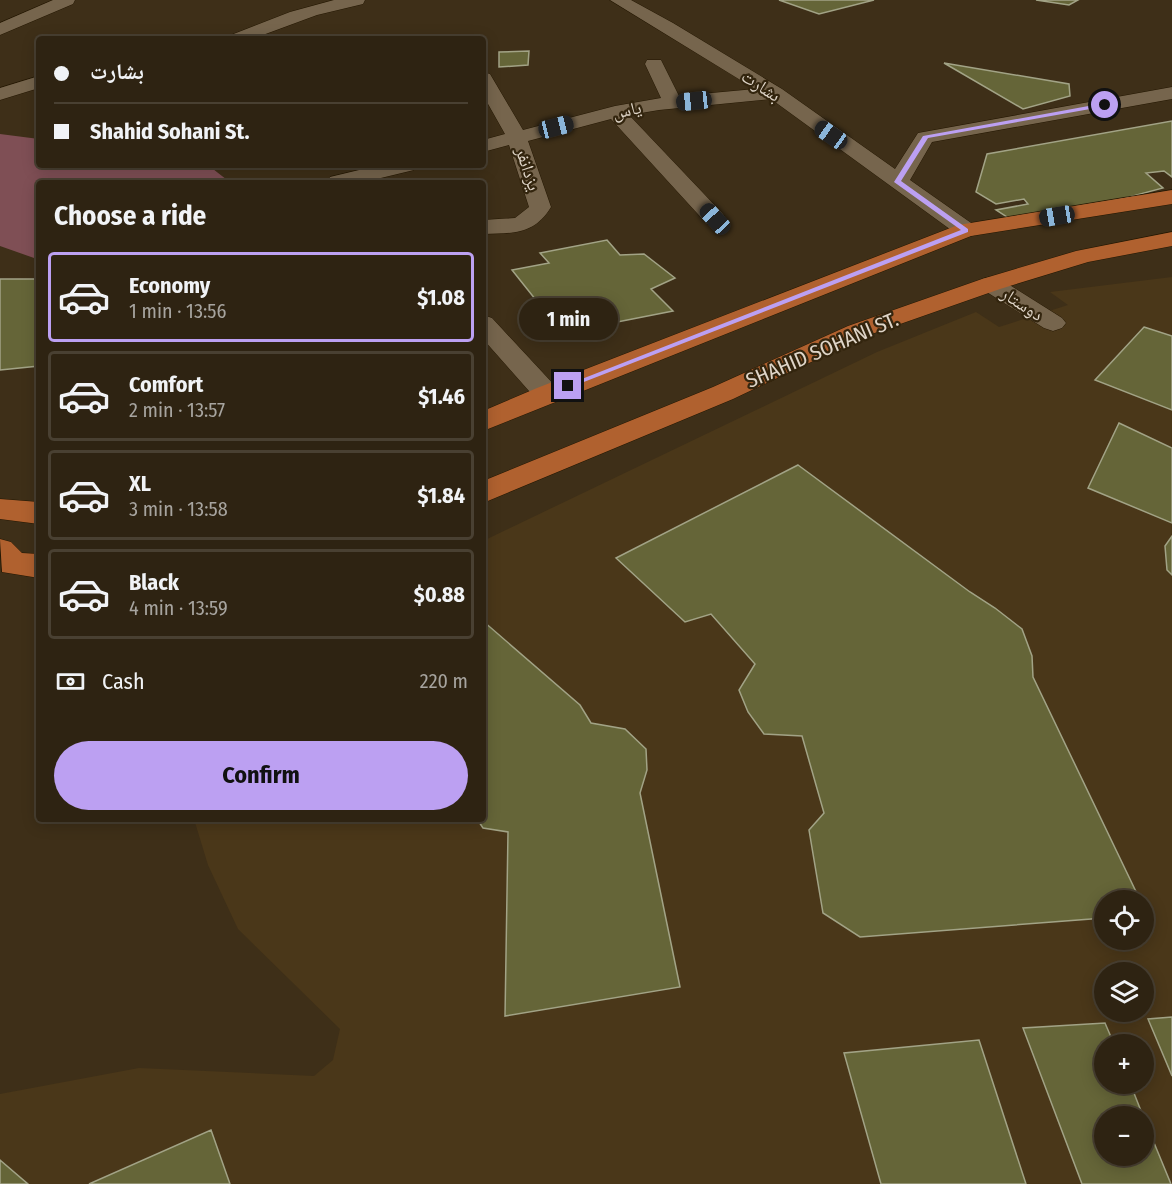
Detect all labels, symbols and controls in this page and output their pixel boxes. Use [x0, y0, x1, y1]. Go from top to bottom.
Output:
text: بشارت [90, 58, 144, 85]
street label: بشارت [737, 65, 785, 107]
car [675, 90, 713, 112]
route start [1091, 91, 1118, 118]
street label: یاس [611, 96, 643, 124]
car [536, 114, 576, 140]
car [811, 117, 851, 153]
text: Shahid Sohani St. [90, 118, 249, 145]
street label: یزدانفر [510, 144, 545, 194]
text: Choose a ride [54, 200, 206, 232]
car [696, 200, 734, 238]
car [1038, 204, 1076, 228]
icon: car [57, 270, 111, 324]
text: Economy [129, 272, 210, 299]
street label: دوستار [996, 282, 1047, 326]
text: $1.08 [417, 284, 465, 311]
text: 1 min · 13:56 [129, 299, 226, 323]
callout: 1 min [518, 299, 618, 341]
street label: SHAHID SOHANI ST. [742, 306, 902, 394]
text: 1 min [547, 307, 590, 331]
icon: car [57, 369, 111, 423]
text: Comfort [129, 371, 203, 398]
route end [554, 372, 581, 399]
text: $1.46 [418, 383, 465, 410]
text: 2 min · 13:57 [129, 398, 225, 422]
icon: car [57, 468, 111, 522]
text: XL [129, 470, 151, 497]
text: $1.84 [418, 482, 465, 509]
text: 3 min · 13:58 [129, 497, 228, 521]
icon: car [57, 567, 111, 621]
text: Black [129, 569, 179, 596]
text: $0.88 [414, 581, 465, 608]
text: 4 min · 13:59 [129, 596, 228, 620]
icon: cash [54, 665, 87, 698]
text: Cash [102, 668, 145, 695]
text: 220 m [420, 669, 468, 693]
button: Confirm [54, 741, 468, 810]
map controls [1094, 890, 1154, 1166]
button: locate [1094, 890, 1154, 950]
button: layers [1094, 962, 1154, 1022]
button: + [1094, 1034, 1154, 1094]
button: − [1094, 1106, 1154, 1166]

